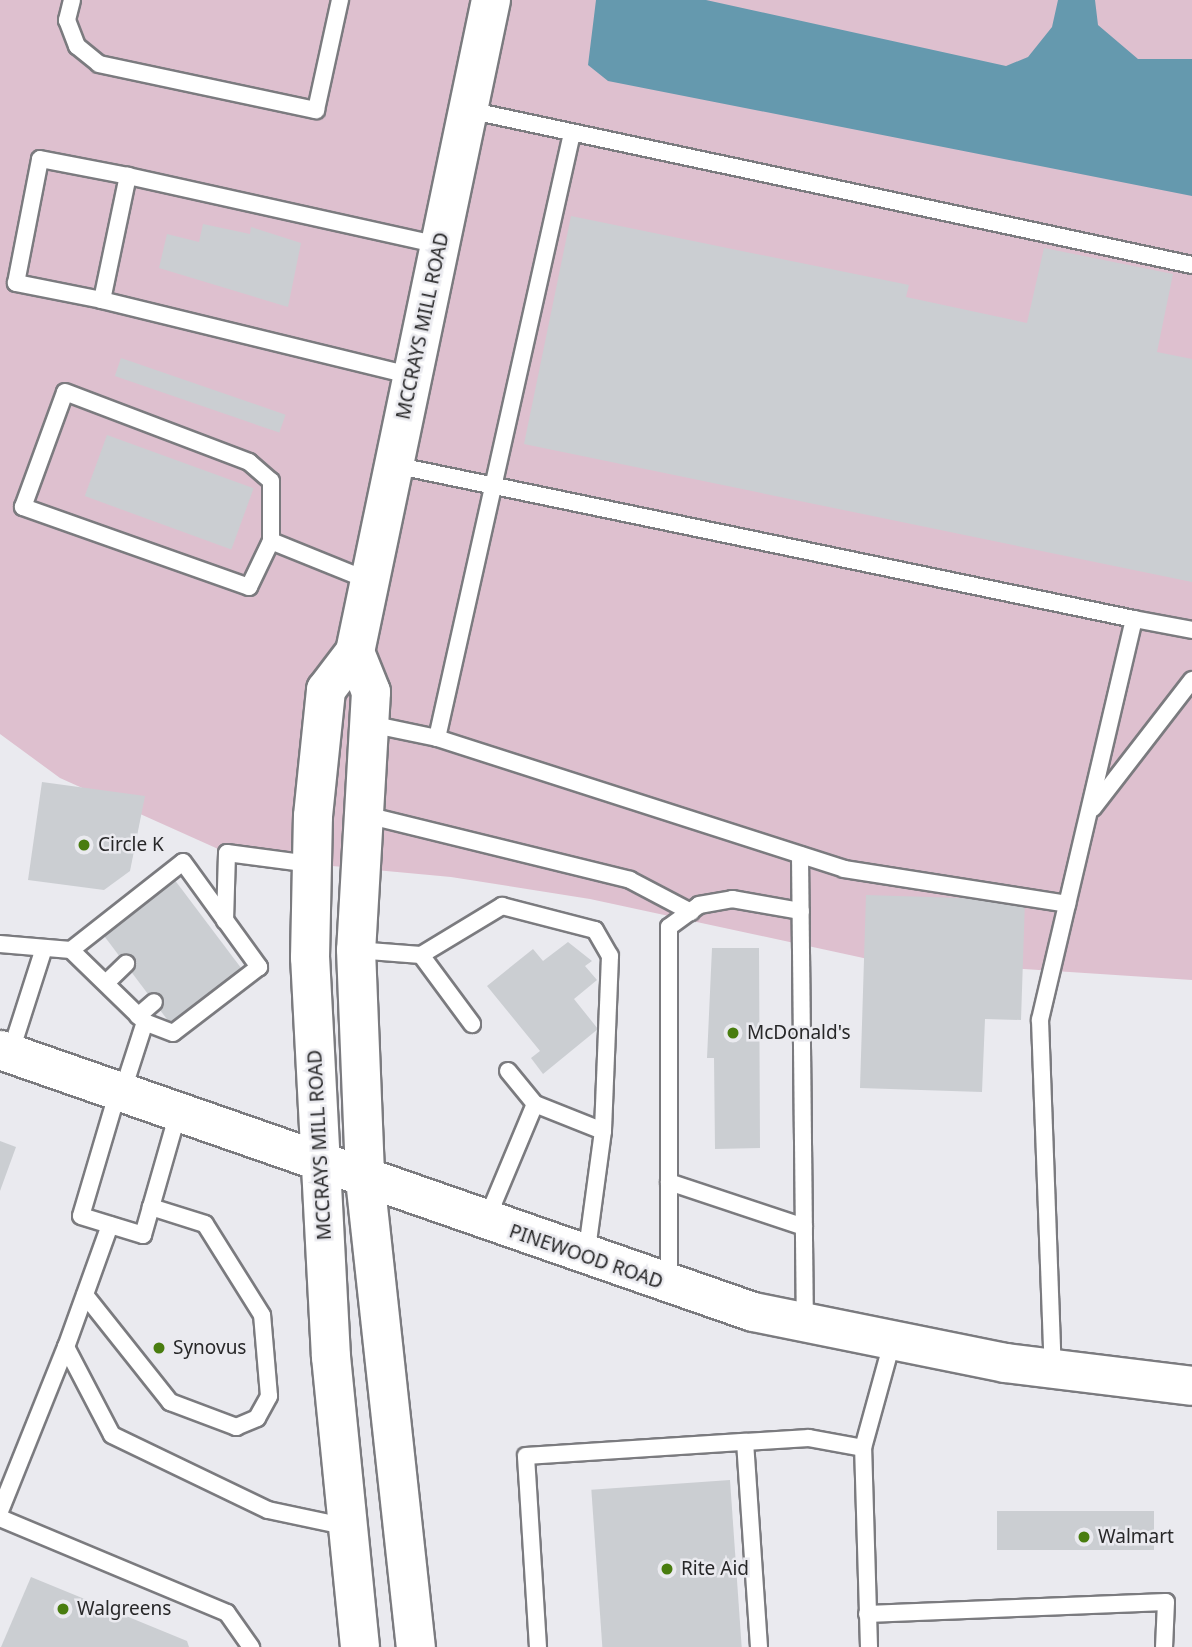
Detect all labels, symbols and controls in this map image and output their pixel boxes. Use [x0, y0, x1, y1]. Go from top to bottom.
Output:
street label: MCCRAYS MILL ROAD [392, 230, 454, 422]
place label: Circle K [98, 834, 164, 856]
marker: Circle K [76, 837, 92, 853]
place label: McDonald's [747, 1022, 851, 1044]
marker: McDonald's [725, 1025, 741, 1041]
street label: MCCRAYS MILL ROAD [304, 1049, 336, 1241]
street label: PINEWOOD ROAD [506, 1220, 666, 1294]
place label: Synovus [173, 1337, 246, 1359]
marker: Synovus [151, 1340, 167, 1356]
place label: Walmart [1098, 1526, 1174, 1548]
marker: Walmart [1076, 1529, 1092, 1545]
place label: Rite Aid [681, 1558, 749, 1580]
marker: Rite Aid [659, 1561, 675, 1577]
place label: Walgreens [77, 1598, 171, 1620]
marker: Walgreens [55, 1601, 71, 1617]

